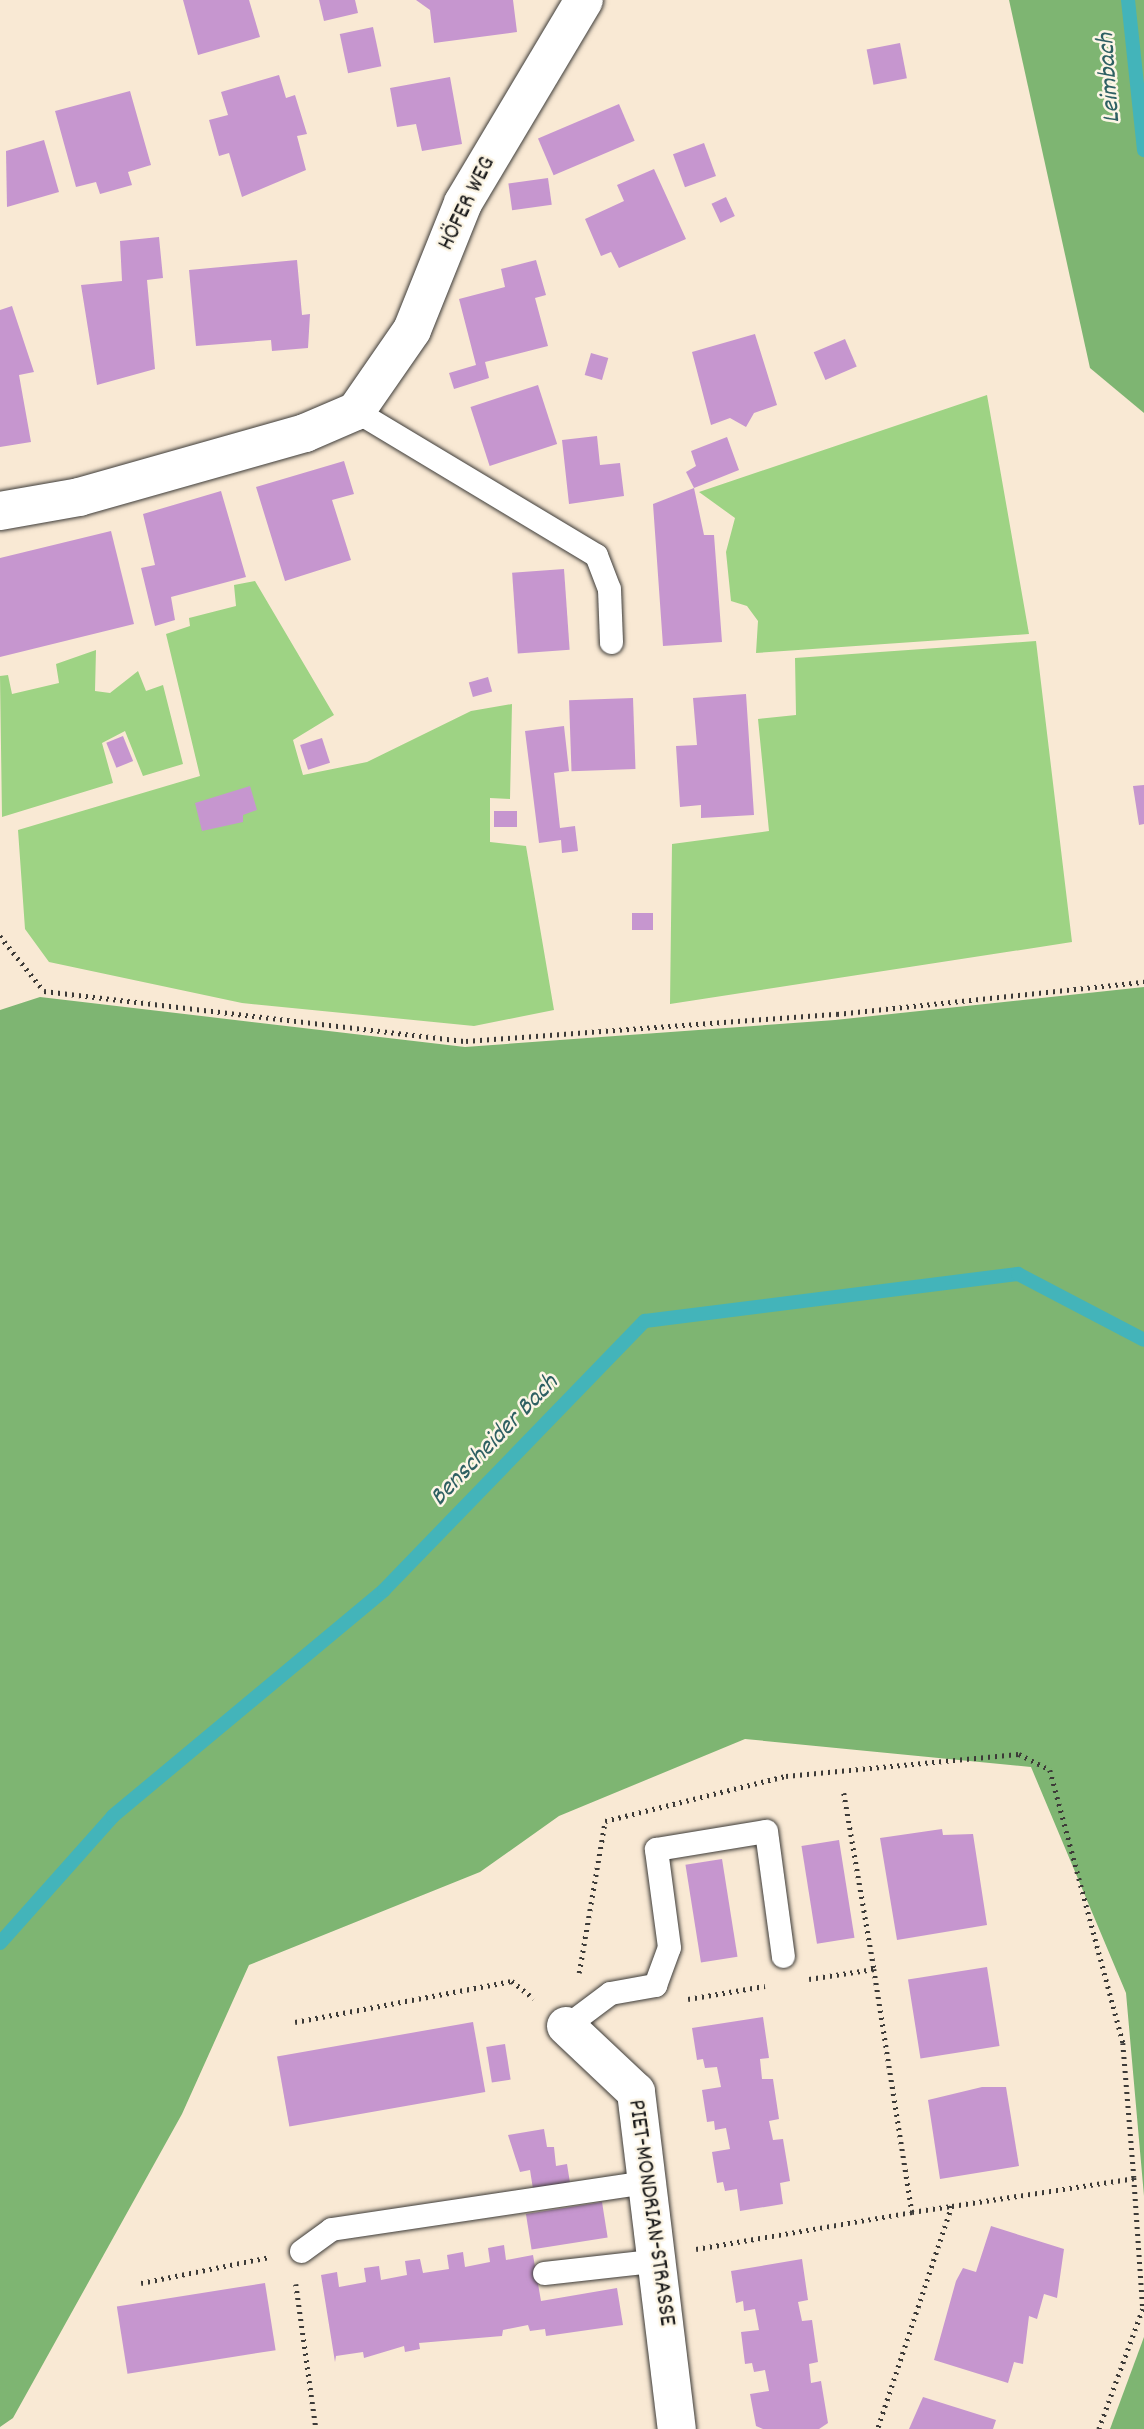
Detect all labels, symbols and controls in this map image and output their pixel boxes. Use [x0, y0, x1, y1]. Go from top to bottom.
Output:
water label: Leimbach [1091, 32, 1129, 124]
street label: HÖFER WEG [433, 152, 503, 256]
water label: Benscheider Bach [424, 1369, 566, 1513]
street label: PIET-MONDRIAN-STRASSE [620, 2098, 680, 2328]

